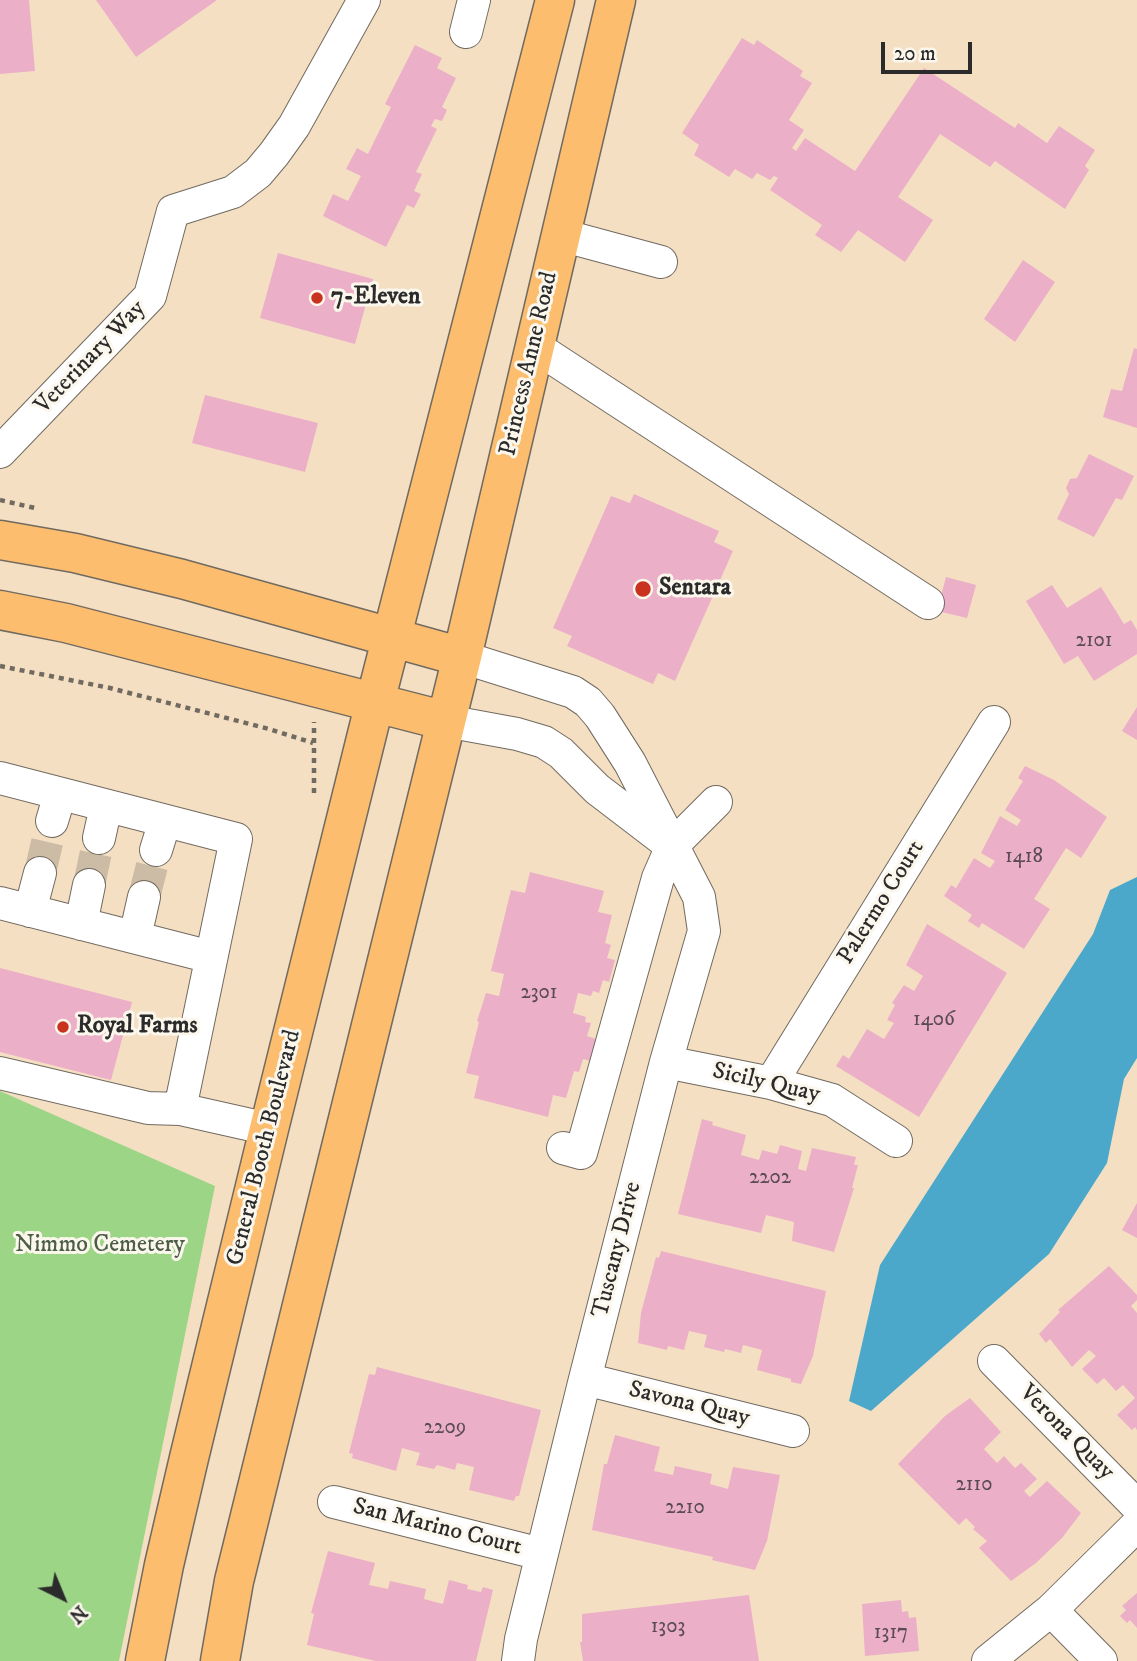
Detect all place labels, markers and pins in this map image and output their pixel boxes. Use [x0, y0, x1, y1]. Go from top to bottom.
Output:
place label: 7-Eleven [331, 284, 420, 312]
marker: 7-Eleven [309, 290, 325, 306]
place label: Sentara [659, 575, 731, 603]
marker: Sentara [633, 579, 653, 599]
place label: Royal Farms [77, 1013, 198, 1041]
marker: Royal Farms [55, 1019, 71, 1035]

